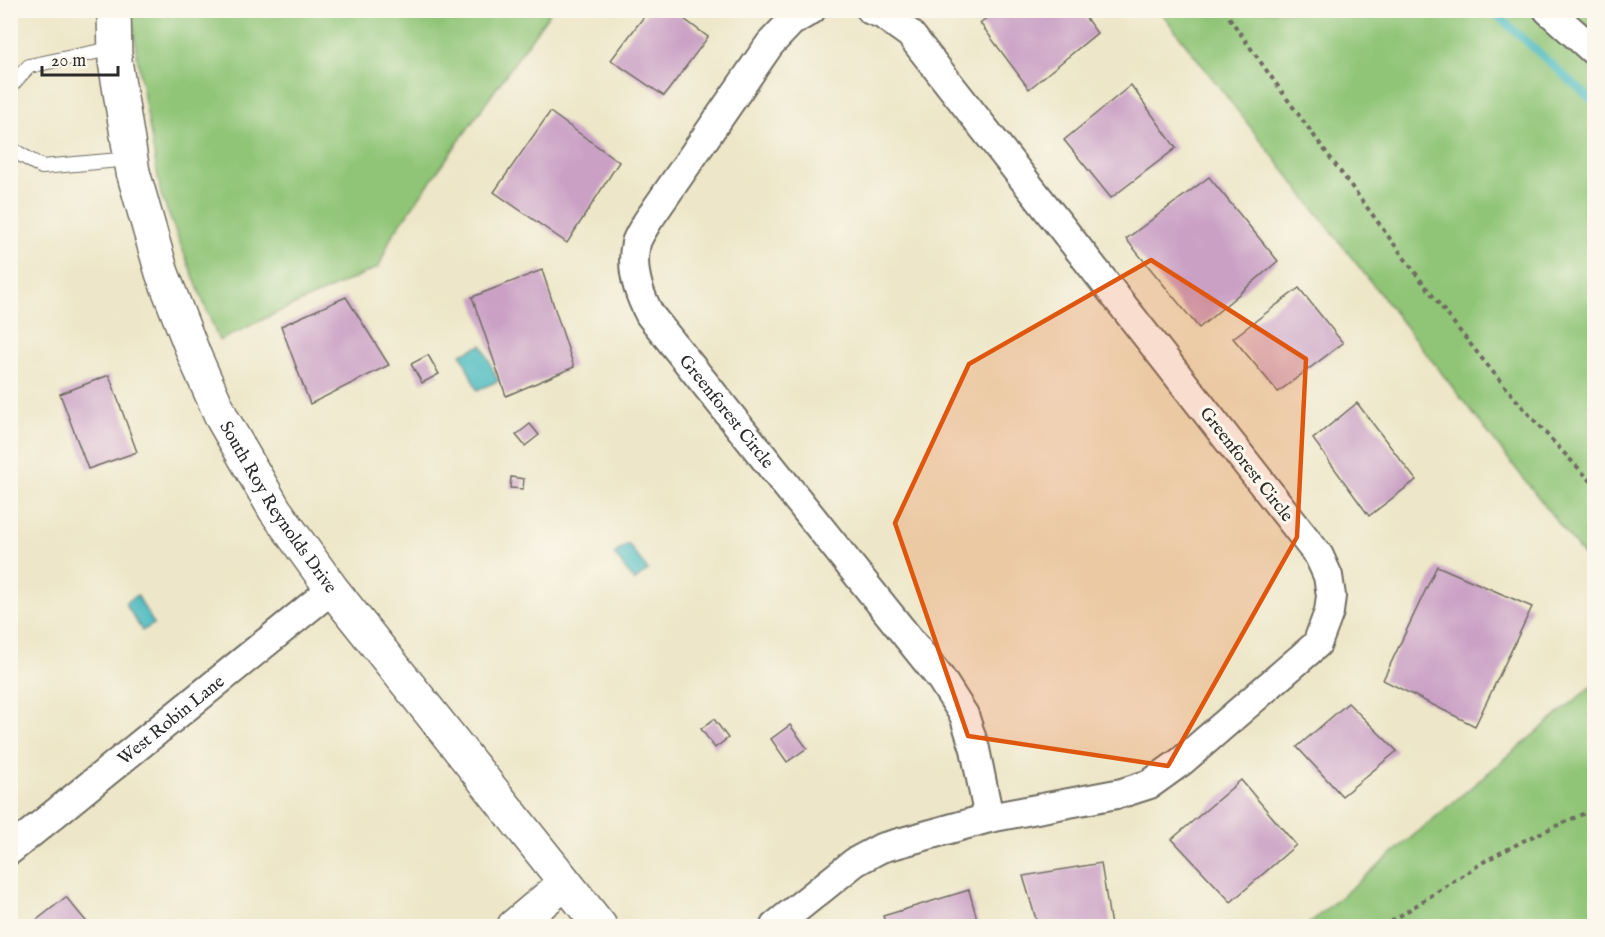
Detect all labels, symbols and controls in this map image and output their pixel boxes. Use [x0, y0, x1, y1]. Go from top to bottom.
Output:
scale bar [42, 39, 118, 77]
text: 20 m [51, 50, 86, 73]
street label: Greenforest Circle [673, 350, 778, 474]
street label: Greenforest Circle [1194, 403, 1298, 527]
street label: South Roy Reynolds Drive [213, 418, 341, 598]
street label: West Robin Lane [114, 671, 230, 771]

